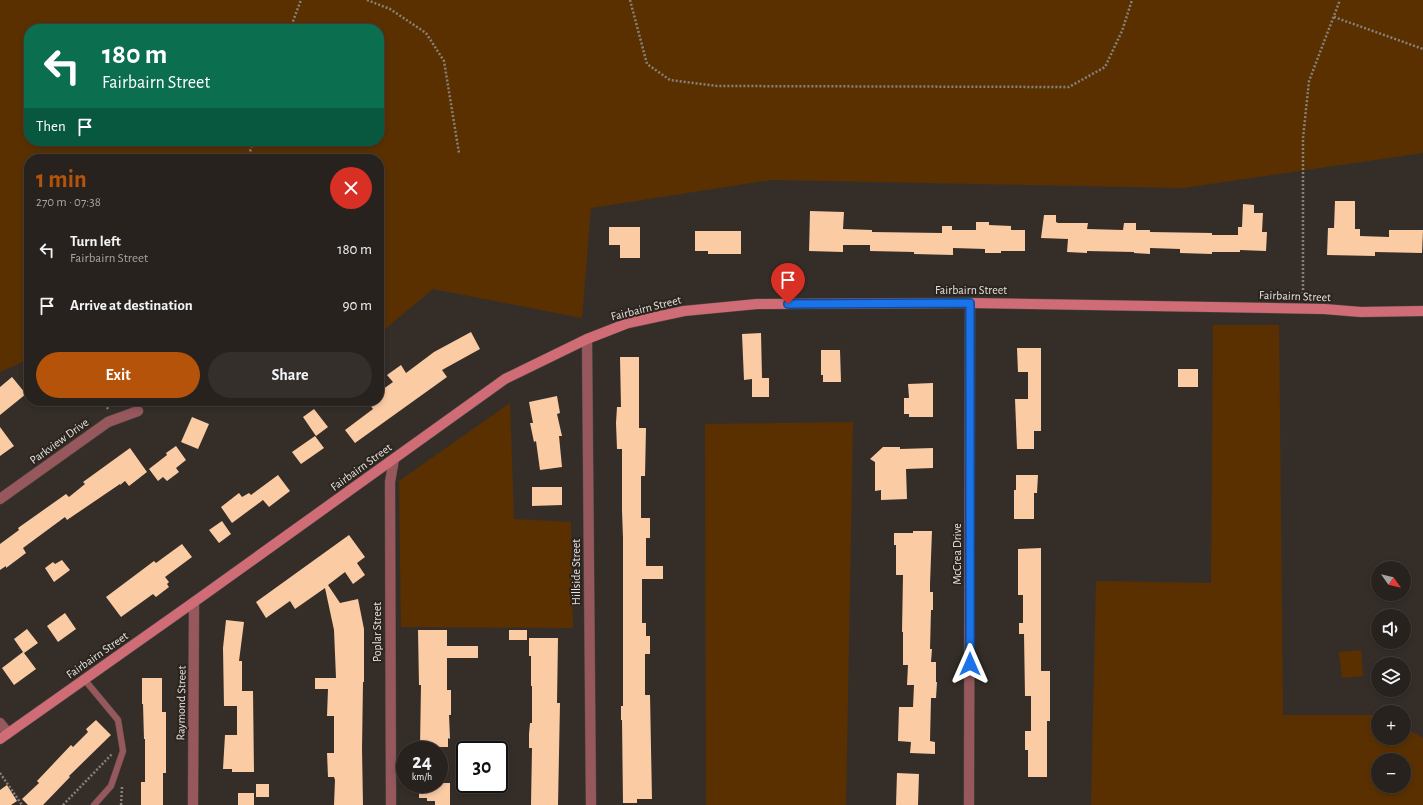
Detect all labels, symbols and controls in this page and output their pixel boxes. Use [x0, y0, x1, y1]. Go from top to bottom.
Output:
icon: left [36, 40, 88, 92]
text: 180 m [102, 41, 167, 69]
text: Fairbairn Street [102, 74, 210, 92]
icon: arrive [74, 116, 96, 138]
text: Then [36, 119, 66, 134]
button: close [330, 167, 372, 209]
text: 1 min [36, 168, 87, 192]
text: 270 m · 07:38 [36, 196, 101, 209]
text: Turn left [70, 234, 121, 249]
icon: left [36, 239, 58, 261]
text: 180 m [337, 242, 372, 257]
text: Fairbairn Street [70, 252, 148, 265]
pin [771, 263, 805, 304]
icon: arrive [777, 269, 799, 291]
street label: Fairbairn Street [935, 284, 1007, 296]
street label: Fairbairn Street [1259, 289, 1331, 303]
street label: Fairbairn Street [610, 293, 683, 323]
icon: arrive [36, 295, 58, 317]
text: Arrive at destination [70, 298, 193, 313]
text: 90 m [343, 298, 372, 313]
button: Exit [36, 352, 200, 398]
button: Share [208, 352, 372, 398]
street label: Parkview Drive [27, 416, 91, 466]
street label: Fairbairn Street [328, 441, 394, 493]
street label: McCrea Drive [951, 523, 963, 585]
street label: Hillside Street [570, 539, 582, 605]
north arrow [1371, 561, 1411, 601]
map controls [1371, 561, 1411, 793]
street label: Poplar Street [371, 602, 383, 662]
button: sound [1371, 609, 1411, 649]
street label: Fairbairn Street [64, 629, 130, 681]
position arrow [949, 643, 991, 685]
button: layers [1371, 657, 1411, 697]
street label: Raymond Street [174, 665, 189, 741]
button: + [1371, 705, 1411, 745]
speed limit sign: 30 [456, 741, 508, 793]
text: 24 [412, 752, 432, 772]
button: − [1371, 753, 1411, 793]
text: km/h [412, 772, 432, 782]

